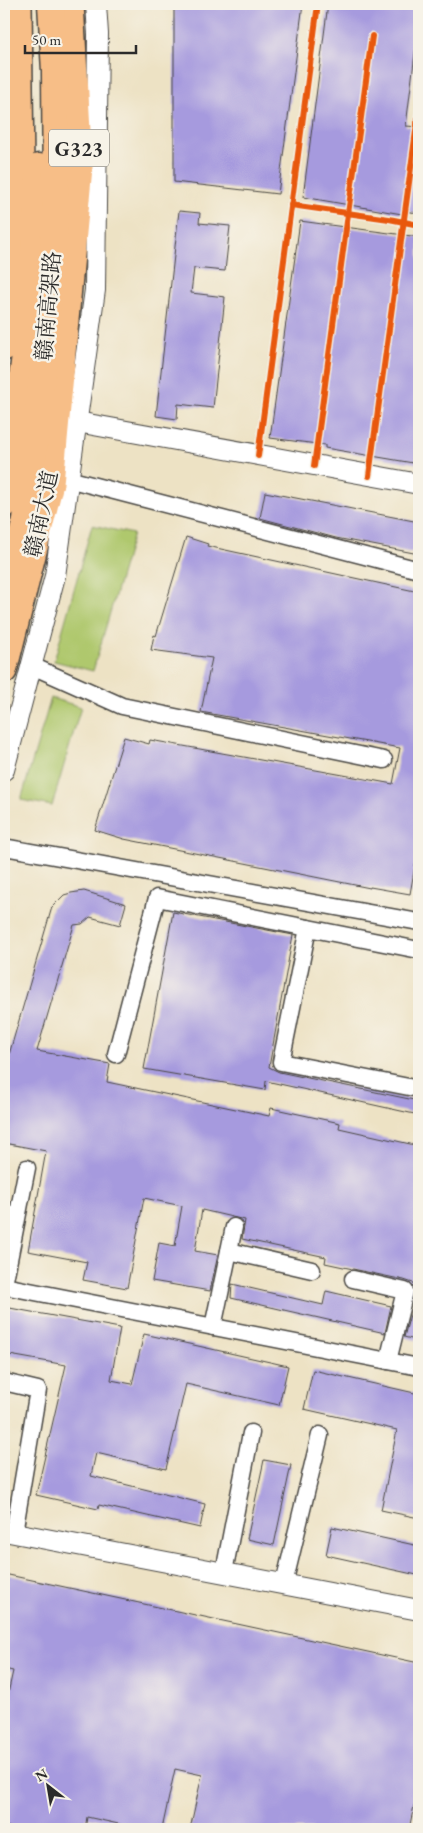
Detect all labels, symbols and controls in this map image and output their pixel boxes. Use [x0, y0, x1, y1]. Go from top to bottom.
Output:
scale bar [25, 22, 136, 54]
text: 50 m [32, 30, 61, 49]
road number: G323 [49, 130, 109, 167]
street label: 赣南高架路 [29, 250, 67, 362]
street label: 赣南大道 [18, 468, 64, 560]
north arrow [22, 1760, 72, 1810]
text: N [32, 1764, 51, 1785]

